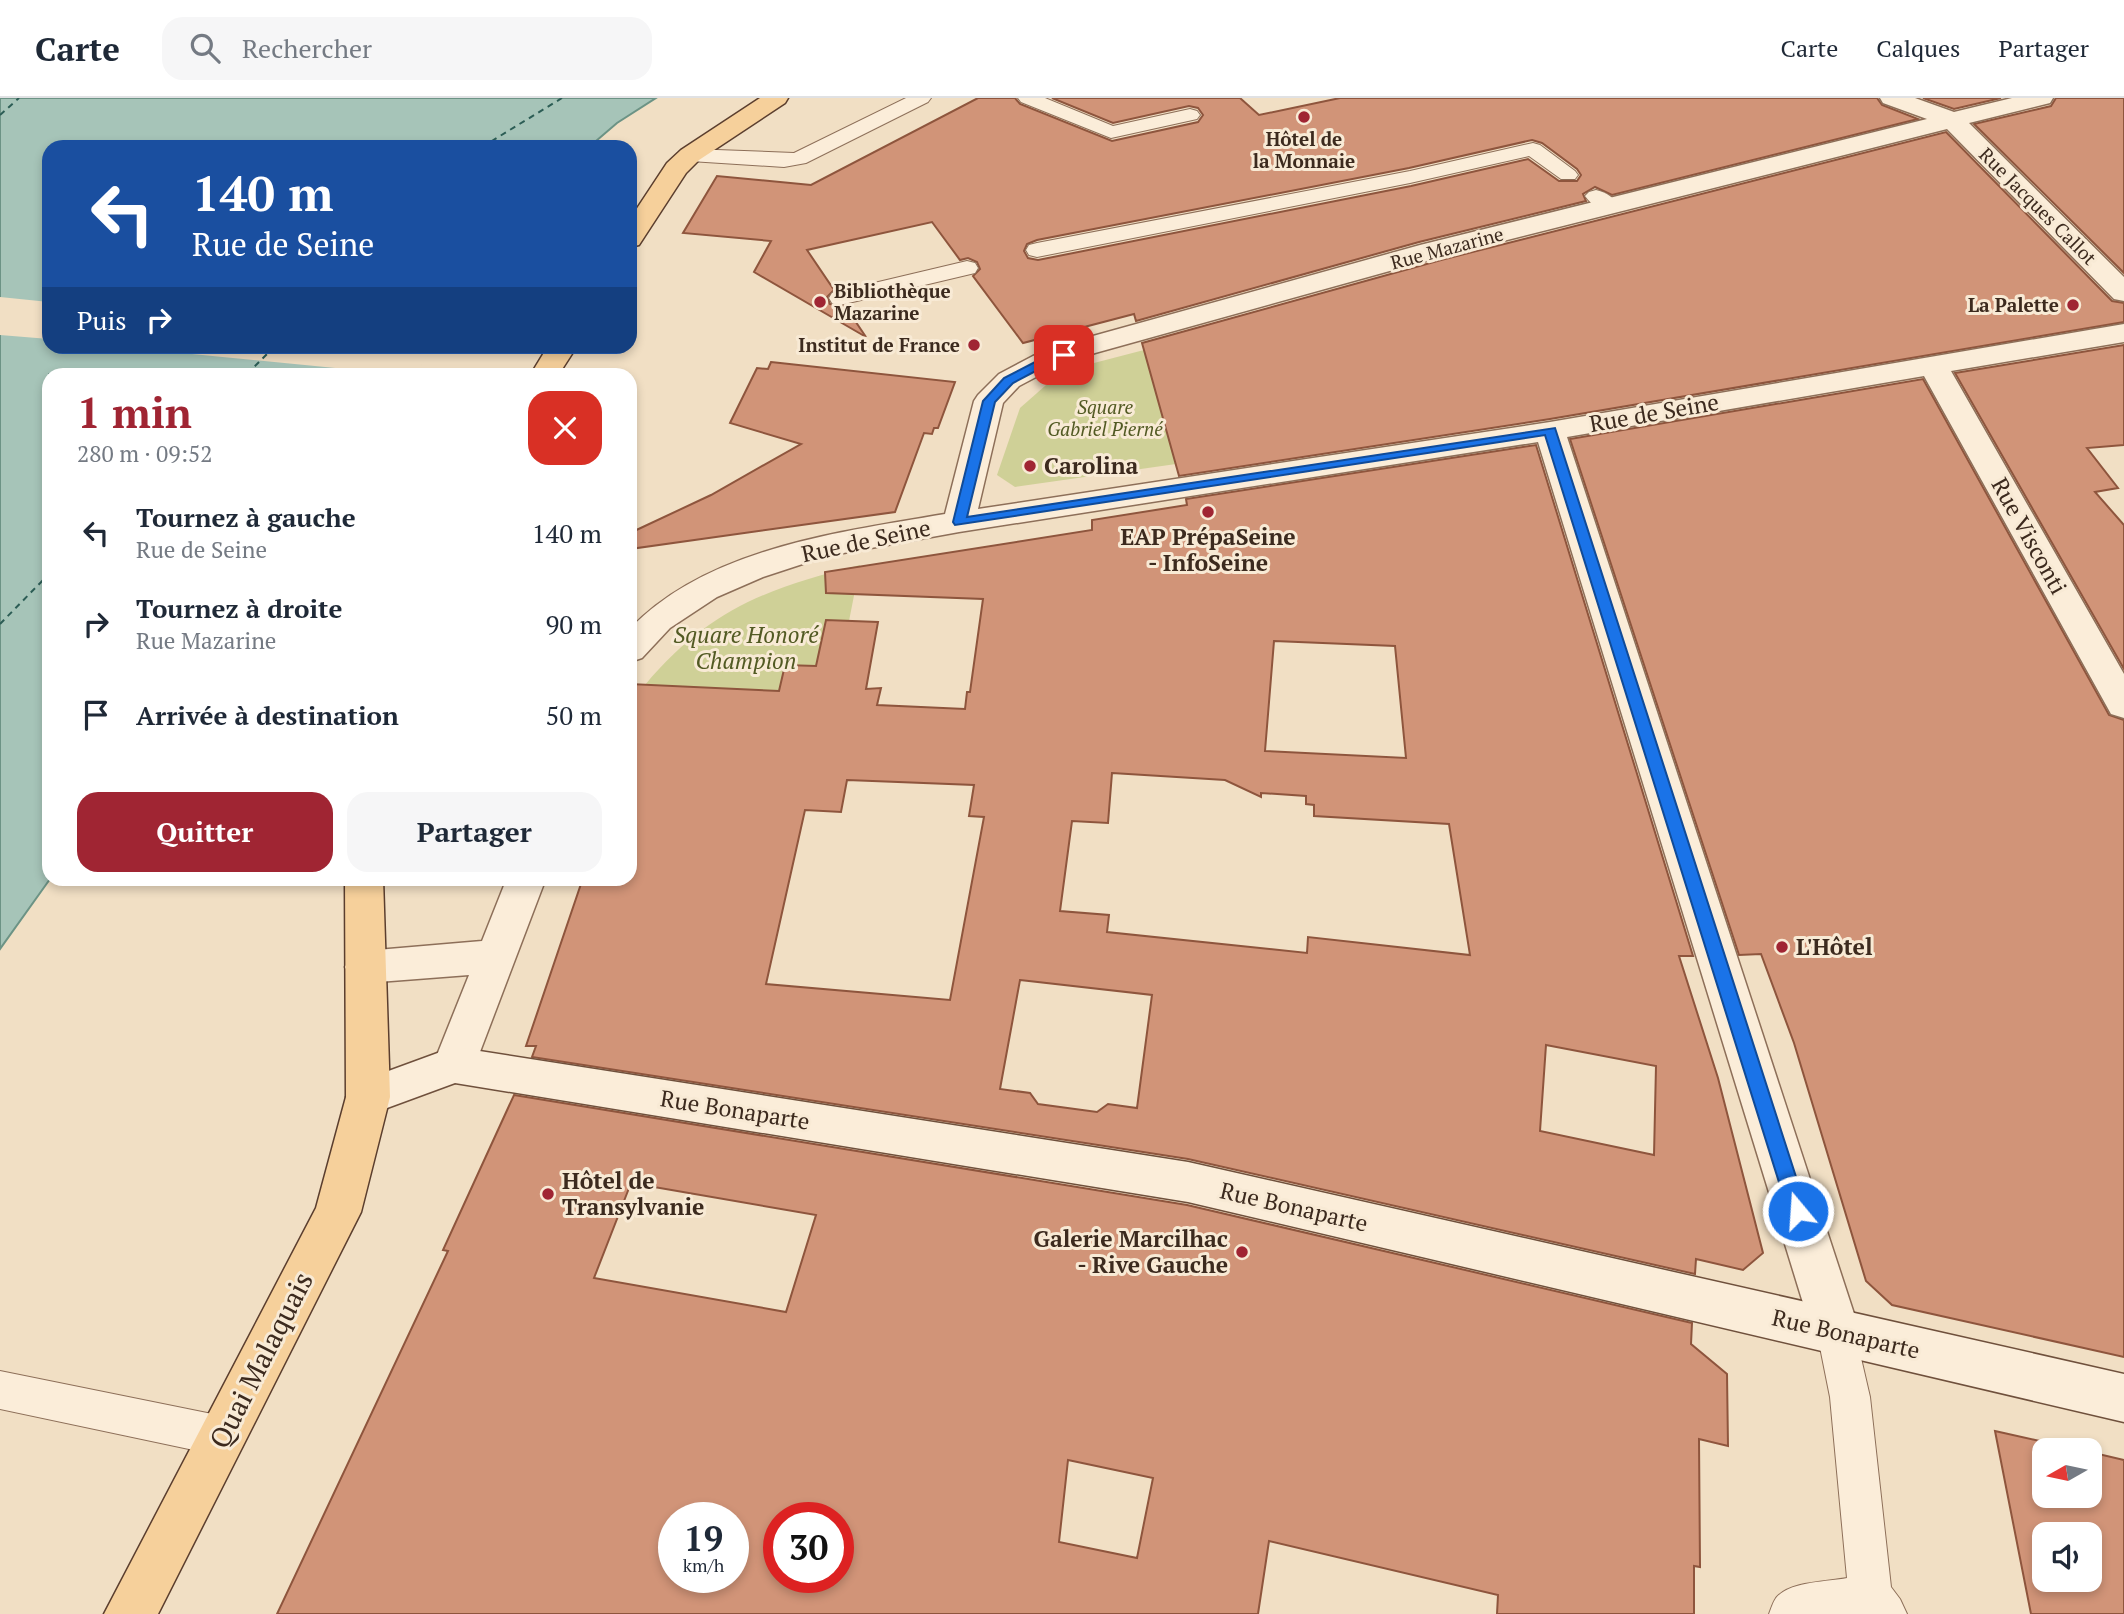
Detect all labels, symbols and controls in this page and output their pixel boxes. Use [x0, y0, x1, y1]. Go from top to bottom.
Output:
search box [162, 17, 652, 80]
text: Carte [35, 27, 120, 70]
icon: search [186, 29, 224, 67]
text: Rechercher [242, 31, 372, 65]
text: Carte [1780, 32, 1838, 64]
text: Calques [1876, 32, 1960, 64]
text: Partager [1998, 32, 2089, 64]
marker: Hôtel de la Monnaie [1296, 109, 1312, 125]
place label: Hôtel de la Monnaie [1253, 126, 1355, 173]
street label: Rue Jacques Callot [1974, 142, 2102, 270]
text: 140 m [192, 160, 334, 225]
icon: left [77, 168, 168, 259]
street label: Rue Mazarine [1388, 220, 1506, 275]
text: Rue de Seine [192, 223, 374, 265]
place label: Bibliothèque Mazarine [834, 278, 951, 325]
place label: La Palette [1968, 292, 2059, 317]
marker: Bibliothèque Mazarine [812, 294, 828, 310]
marker: La Palette [2065, 297, 2081, 313]
icon: right [140, 301, 178, 339]
text: Puis [77, 303, 126, 337]
pin [1034, 325, 1094, 385]
place label: Institut de France [798, 332, 960, 357]
icon: arrive [1045, 336, 1083, 374]
marker: Institut de France [966, 337, 982, 353]
text: 1 min [77, 384, 192, 440]
street label: Rue de Seine [1587, 386, 1721, 439]
button: close [528, 391, 602, 465]
park label: Square Gabriel Pierné [1047, 394, 1163, 441]
text: 280 m · 09:52 [77, 438, 212, 469]
place label: Carolina [1044, 450, 1138, 481]
marker: Carolina [1022, 458, 1038, 474]
street label: Rue Visconti [1985, 472, 2074, 600]
text: Tournez à gauche [136, 500, 356, 534]
marker: EAP PrépaSeine - InfoSeine [1200, 504, 1216, 520]
street label: Rue de Seine [799, 512, 933, 569]
icon: left [77, 514, 115, 552]
text: 140 m [532, 516, 602, 550]
place label: EAP PrépaSeine - InfoSeine [1120, 521, 1296, 578]
text: Rue de Seine [136, 534, 267, 565]
text: Tournez à droite [136, 591, 342, 625]
icon: right [77, 605, 115, 643]
text: 90 m [546, 607, 602, 641]
park label: Square Honoré Champion [673, 619, 819, 676]
text: Rue Mazarine [136, 625, 276, 656]
icon: arrive [77, 696, 115, 734]
text: Arrivée à destination [136, 698, 399, 732]
text: 50 m [546, 698, 602, 732]
button: Quitter [77, 792, 333, 872]
button: Partager [347, 792, 602, 872]
place label: L'Hôtel [1796, 931, 1873, 962]
marker: L'Hôtel [1774, 939, 1790, 955]
street label: Rue Bonaparte [658, 1082, 812, 1137]
place label: Hôtel de Transylvanie [562, 1165, 704, 1222]
street label: Rue Bonaparte [1217, 1174, 1371, 1239]
position arrow [1761, 1174, 1835, 1248]
marker: Hôtel de Transylvanie [540, 1186, 556, 1202]
place label: Galerie Marcilhac - Rive Gauche [1034, 1223, 1228, 1280]
marker: Galerie Marcilhac - Rive Gauche [1234, 1244, 1250, 1260]
street label: Quai Malaquais [200, 1265, 321, 1454]
street label: Rue Bonaparte [1769, 1301, 1923, 1366]
north arrow [2032, 1438, 2102, 1508]
map controls [2032, 1438, 2102, 1592]
speed limit sign: 30 [763, 1502, 854, 1593]
text: 19 [684, 1515, 723, 1561]
button: sound [2032, 1522, 2102, 1592]
text: km/h [683, 1553, 724, 1577]

